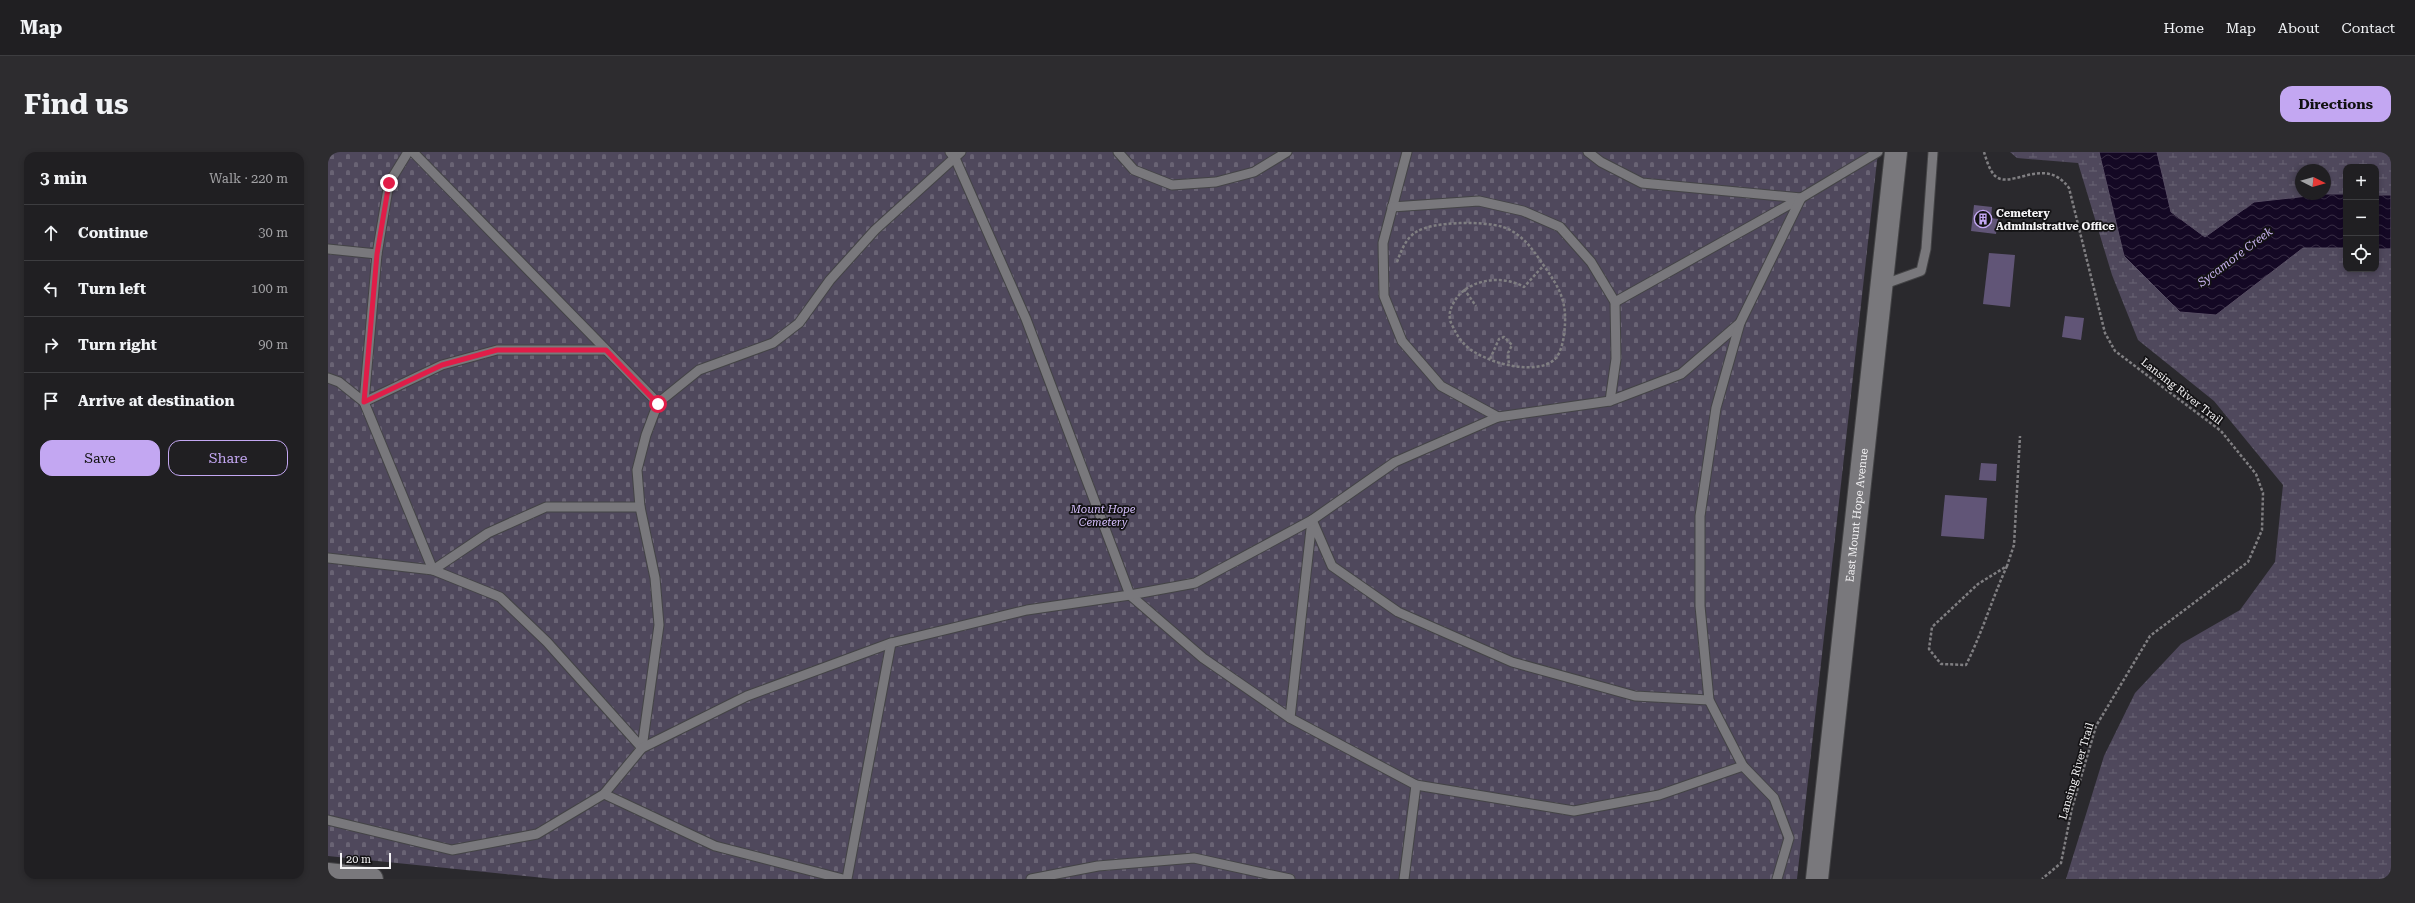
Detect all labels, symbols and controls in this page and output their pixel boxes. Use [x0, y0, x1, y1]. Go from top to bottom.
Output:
text: Map [20, 16, 62, 39]
text: Home [2163, 20, 2204, 36]
text: Map [2226, 20, 2256, 36]
text: About [2278, 20, 2320, 36]
text: Contact [2342, 20, 2395, 36]
button: Directions [2280, 86, 2391, 122]
text: Find us [24, 88, 128, 121]
north arrow [2295, 164, 2331, 200]
map controls [2343, 164, 2379, 272]
button: + [2343, 164, 2379, 200]
text: 3 min [40, 168, 87, 188]
text: Walk · 220 m [209, 171, 288, 186]
route end [380, 174, 398, 192]
button: − [2343, 200, 2379, 236]
place label: Cemetery Administrative Office [1996, 207, 2115, 233]
building icon: Cemetery Administrative Office [1973, 209, 1993, 229]
icon: ahead [40, 222, 62, 244]
text: Continue [78, 224, 148, 242]
water label: Sycamore Creek [2194, 224, 2276, 290]
text: 30 m [258, 225, 288, 240]
button: locate [2343, 236, 2379, 272]
icon: left [40, 278, 62, 300]
text: Turn left [78, 280, 146, 298]
text: 100 m [251, 281, 288, 296]
icon: right [40, 334, 62, 356]
text: Turn right [78, 336, 157, 354]
text: 90 m [258, 337, 288, 352]
street label: Lansing River Trail [2138, 355, 2226, 428]
icon: arrive [40, 390, 62, 412]
text: Arrive at destination [78, 392, 234, 410]
route start [649, 395, 667, 413]
button: Save [40, 440, 160, 476]
button: Share [168, 440, 288, 476]
street label: East Mount Hope Avenue [1843, 448, 1871, 583]
park label: Mount Hope Cemetery [1070, 503, 1136, 529]
street label: Lansing River Trail [2056, 721, 2097, 821]
scale bar [340, 851, 391, 870]
text: 20 m [346, 853, 371, 866]

